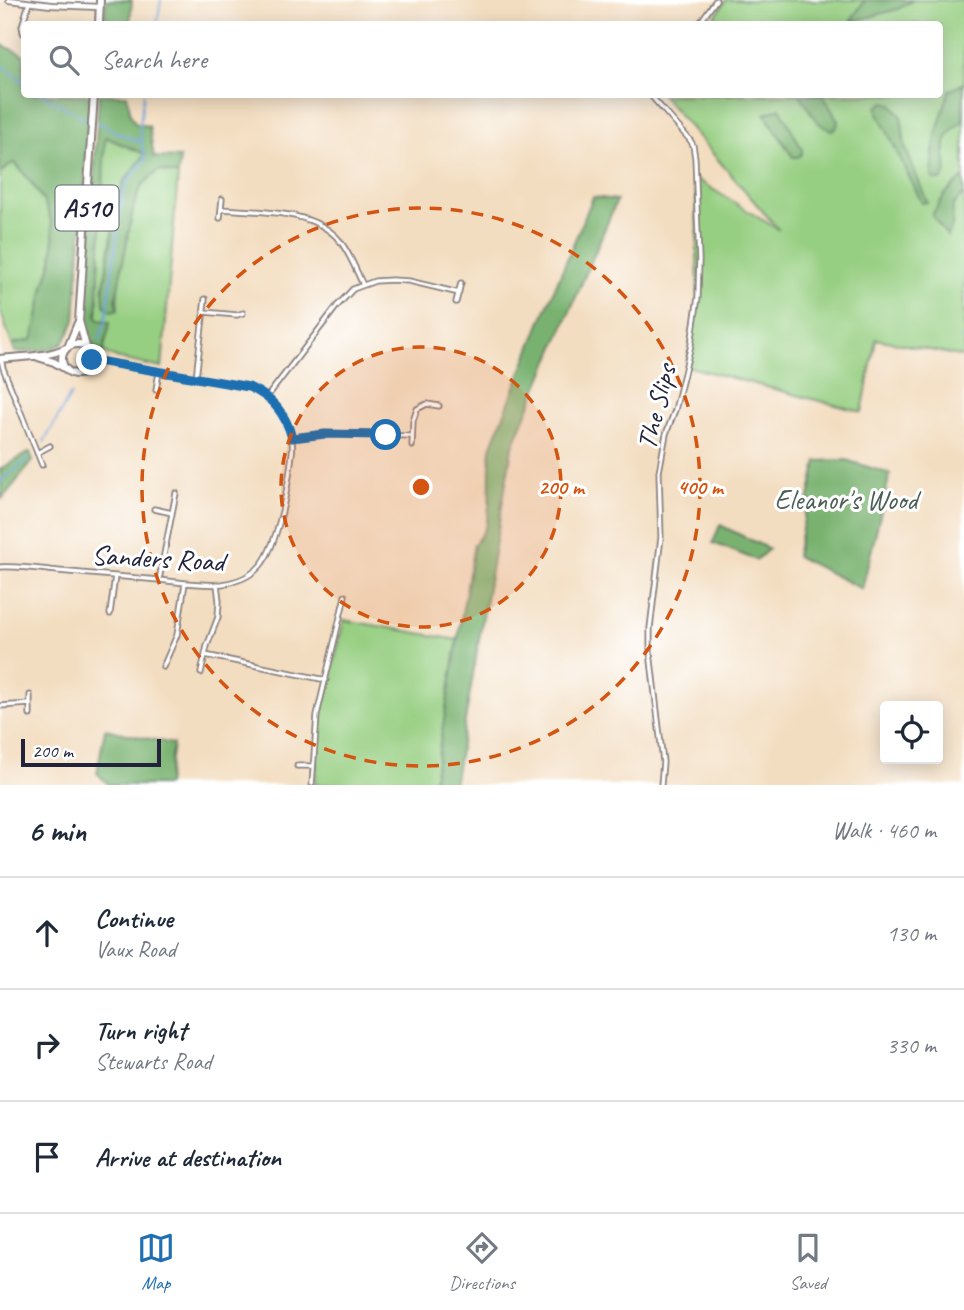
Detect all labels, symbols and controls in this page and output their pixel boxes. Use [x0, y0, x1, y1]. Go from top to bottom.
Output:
search box [21, 21, 943, 98]
icon: search [45, 41, 83, 79]
text: Search here [101, 43, 207, 76]
road number: A510 [56, 186, 119, 230]
route end [76, 344, 107, 375]
street label: The Slips [629, 359, 684, 453]
route start [370, 419, 401, 450]
text: 200 m [538, 474, 586, 500]
text: 400 m [677, 474, 725, 500]
centre of rings [409, 475, 433, 499]
park label: Eleanor's Wood [775, 482, 921, 517]
street label: Sanders Road [91, 537, 229, 579]
map controls [880, 701, 943, 764]
button: locate [880, 701, 943, 764]
scale bar [21, 736, 161, 768]
text: 200 m [32, 739, 73, 763]
text: 6 min [28, 812, 86, 850]
text: Walk · 460 m [832, 816, 936, 845]
text: Continue [95, 902, 173, 935]
icon: ahead [28, 914, 66, 952]
text: 130 m [887, 919, 936, 948]
text: Vaux Road [95, 935, 176, 964]
text: Turn right [95, 1014, 186, 1047]
icon: right [28, 1026, 66, 1064]
text: 330 m [887, 1031, 936, 1060]
text: Stewarts Road [95, 1047, 211, 1076]
icon: arrive [28, 1138, 66, 1176]
text: Arrive at destination [95, 1141, 281, 1174]
tab: Map [137, 1229, 175, 1295]
tab: Directions [449, 1229, 515, 1295]
tab: Saved [789, 1229, 827, 1295]

